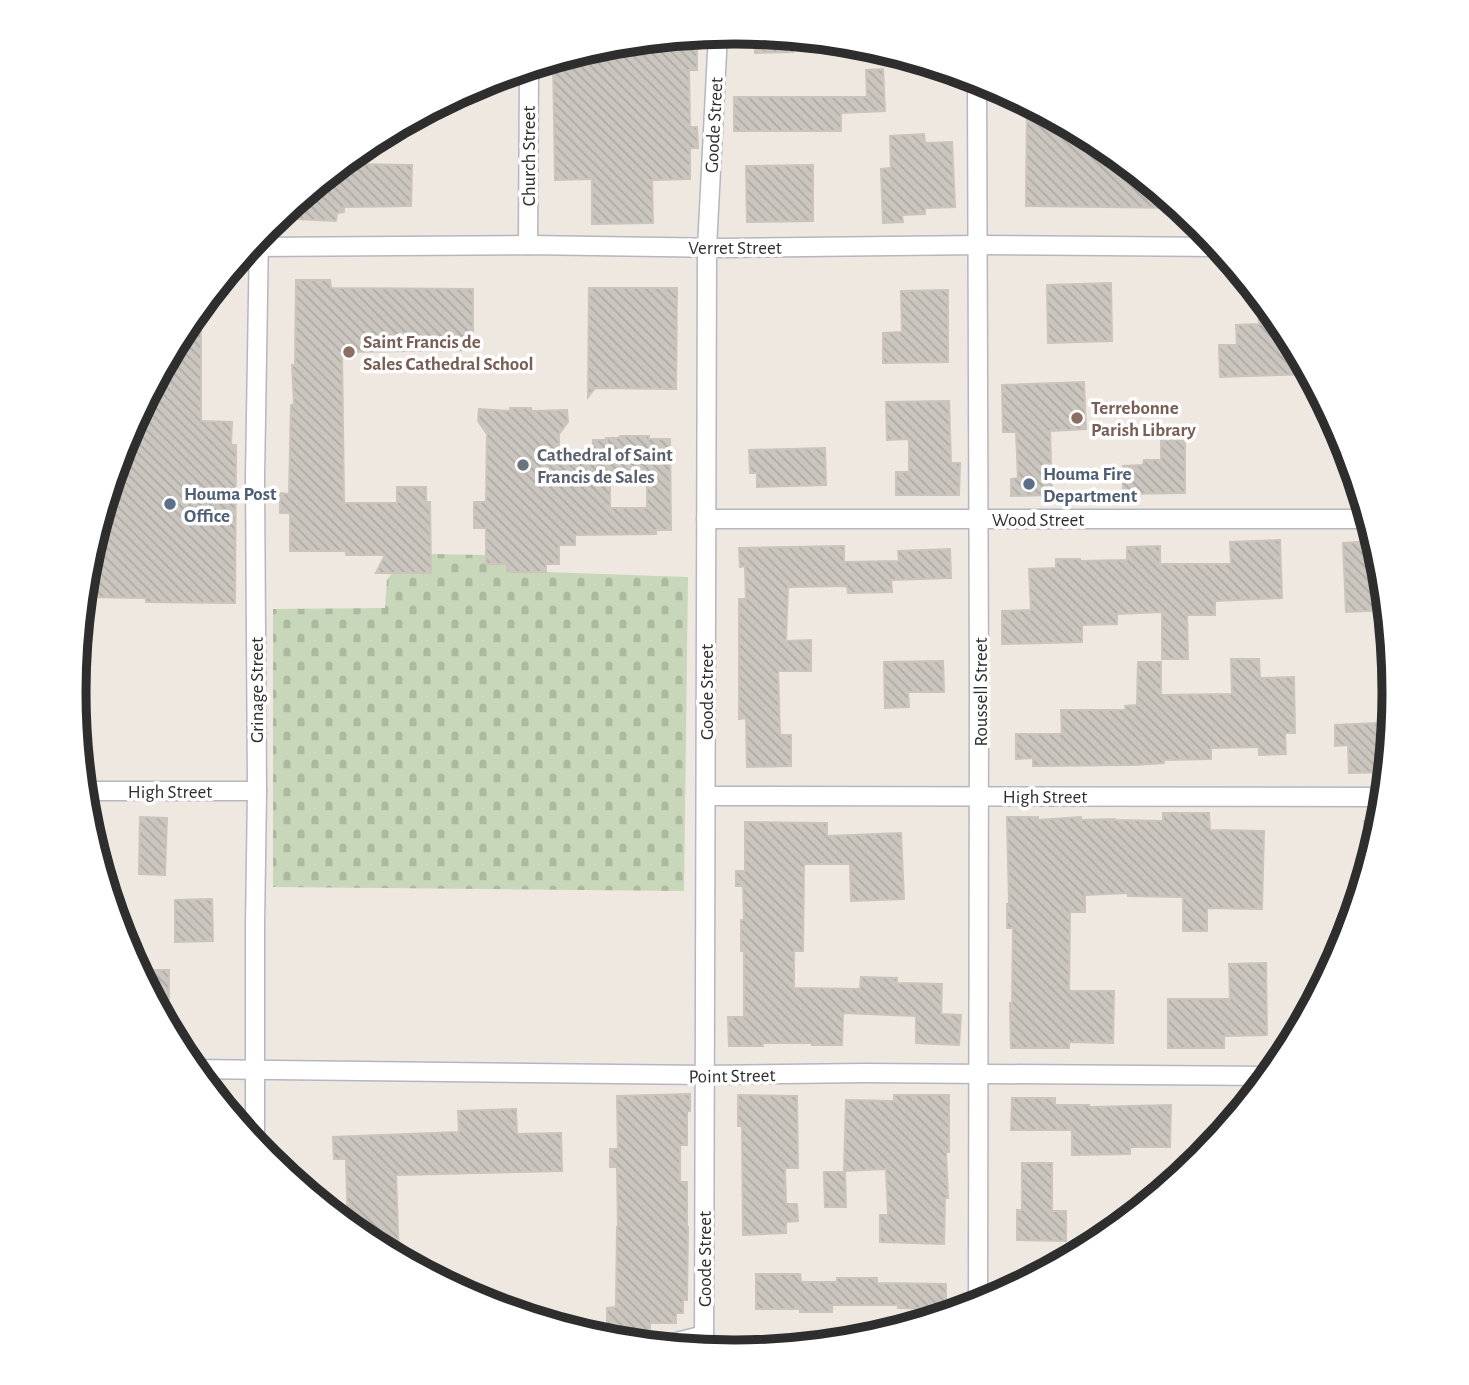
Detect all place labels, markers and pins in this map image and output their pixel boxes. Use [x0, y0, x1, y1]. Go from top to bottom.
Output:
place label: Saint Francis de Sales Cathedral School [363, 333, 534, 374]
marker: Saint Francis de Sales Cathedral School [341, 344, 357, 360]
place label: Terrebonne Parish Library [1091, 399, 1196, 440]
marker: Terrebonne Parish Library [1069, 410, 1085, 426]
place label: Cathedral of Saint Francis de Sales [537, 446, 673, 487]
marker: Cathedral of Saint Francis de Sales [515, 457, 531, 473]
place label: Houma Fire Department [1043, 465, 1138, 506]
marker: Houma Fire Department [1021, 476, 1037, 492]
place label: Houma Post Office [184, 485, 277, 526]
marker: Houma Post Office [162, 496, 178, 512]

